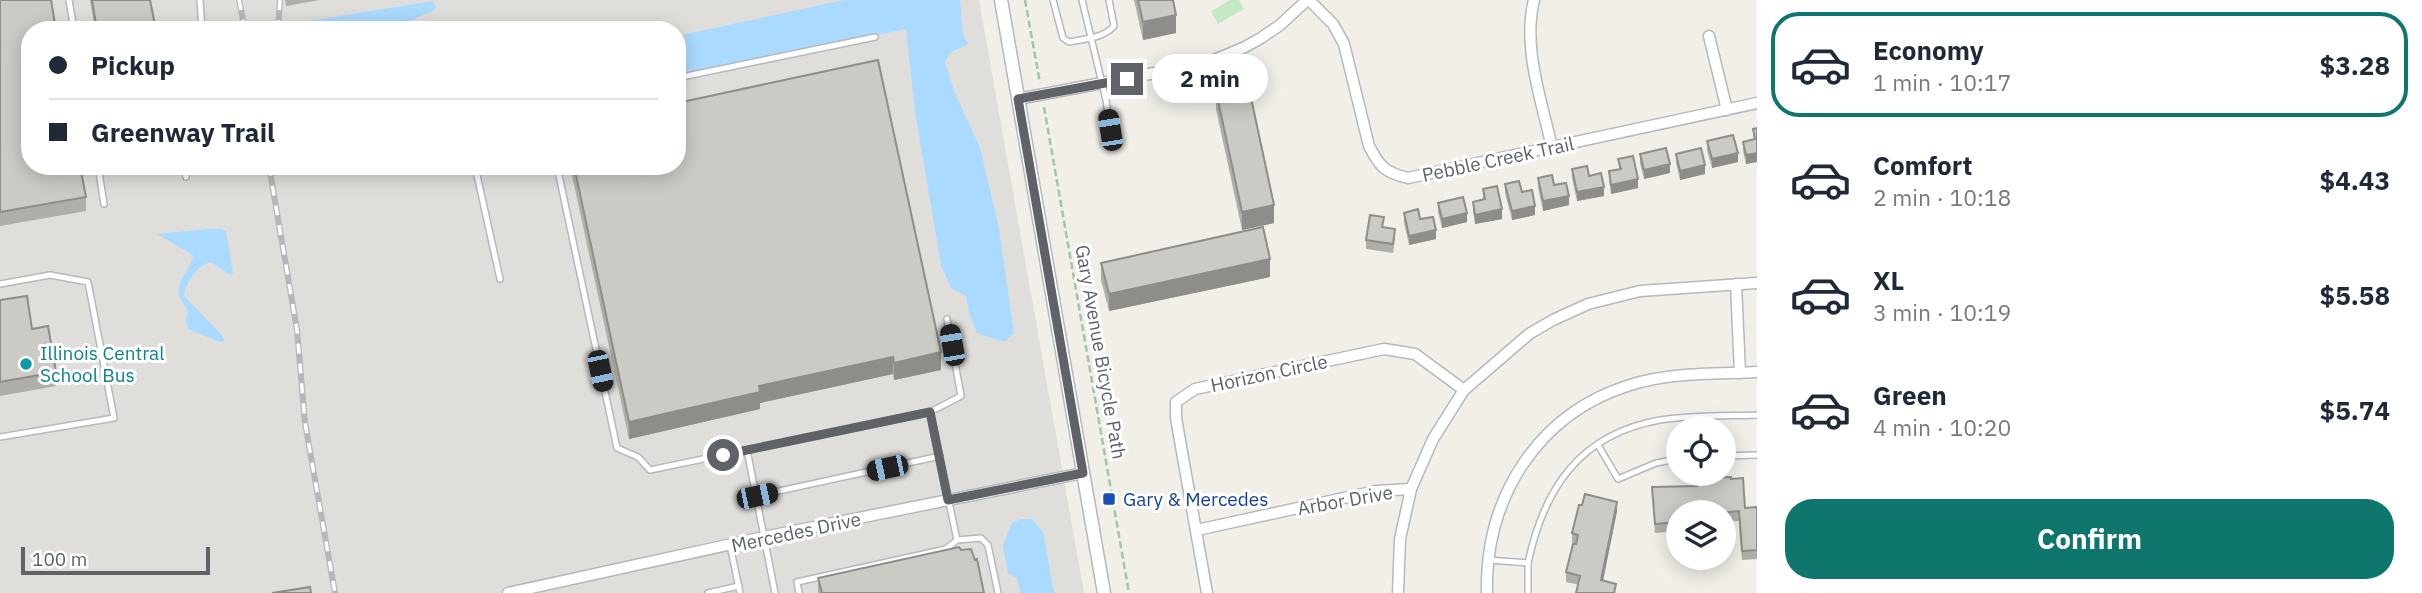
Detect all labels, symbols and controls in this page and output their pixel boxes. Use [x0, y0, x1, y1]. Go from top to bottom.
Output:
icon: car [1789, 33, 1852, 96]
text: Economy [1873, 33, 1984, 67]
text: Pickup [91, 48, 175, 82]
text: $3.28 [2320, 48, 2390, 82]
callout: 2 min [1152, 55, 1267, 104]
route end [1111, 63, 1143, 95]
text: 2 min [1180, 63, 1240, 93]
text: 1 min · 10:17 [1873, 67, 2011, 97]
car [1097, 108, 1124, 152]
text: Greenway Trail [91, 115, 275, 149]
street label: Pebble Creek Trail [1420, 131, 1576, 187]
icon: car [1789, 148, 1852, 211]
text: Comfort [1873, 148, 1972, 182]
text: $4.43 [2320, 163, 2390, 197]
text: 2 min · 10:18 [1873, 182, 2011, 212]
street label: Gary Avenue Bicycle Path [1070, 243, 1132, 461]
icon: car [1789, 263, 1852, 326]
text: XL [1873, 263, 1904, 297]
text: $5.58 [2320, 278, 2390, 312]
text: 3 min · 10:19 [1873, 297, 2011, 327]
car [939, 322, 966, 368]
place label: Illinois Central School Bus [40, 341, 164, 387]
car [586, 348, 615, 394]
street label: Horizon Circle [1208, 349, 1330, 397]
marker: Illinois Central School Bus [18, 356, 34, 372]
icon: car [1789, 378, 1852, 441]
text: Green [1873, 378, 1947, 412]
text: $5.74 [2320, 393, 2390, 427]
text: 4 min · 10:20 [1873, 412, 2011, 442]
map controls [1666, 416, 1736, 570]
button: locate [1666, 416, 1736, 486]
route start [707, 439, 739, 471]
car [865, 453, 910, 483]
street label: Arbor Drive [1295, 480, 1395, 520]
car [735, 481, 780, 511]
place label: Gary & Mercedes [1123, 487, 1268, 511]
marker: Gary & Mercedes [1101, 491, 1117, 507]
button: Confirm [1785, 499, 2394, 579]
button: layers [1666, 500, 1736, 570]
street label: Mercedes Drive [729, 507, 863, 557]
scale bar [21, 544, 210, 576]
text: 100 m [32, 547, 87, 571]

